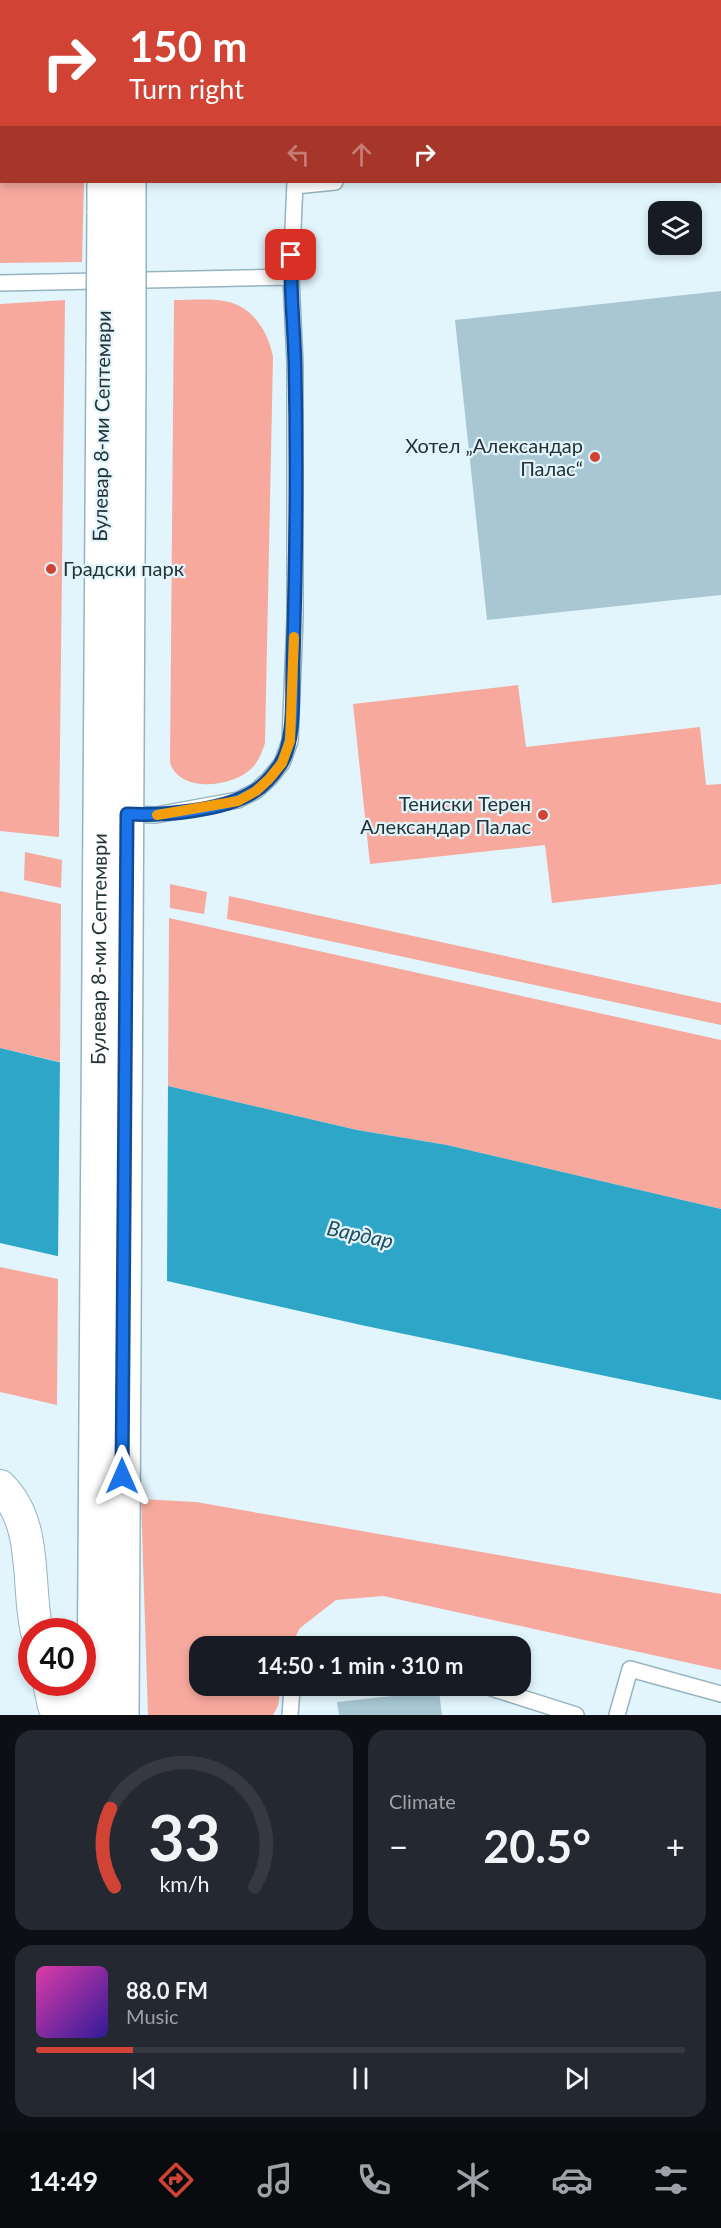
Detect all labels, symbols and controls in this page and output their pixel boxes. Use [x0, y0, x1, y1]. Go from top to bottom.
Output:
text: 150 m [129, 21, 247, 71]
icon: right [30, 24, 108, 102]
text: Turn right [129, 72, 244, 105]
icon: left [282, 138, 315, 171]
icon: ahead [345, 138, 378, 171]
icon: right [408, 138, 441, 171]
map controls [648, 201, 702, 255]
button: layers [648, 201, 702, 255]
pin [265, 229, 316, 280]
icon: arrive [274, 238, 307, 271]
street label: Булевар 8-ми Септември [87, 310, 115, 542]
place label: Хотел „Александар Палас“ [405, 433, 583, 480]
marker: Хотел „Александар Палас“ [588, 450, 602, 464]
place label: Градски парк [63, 556, 185, 580]
marker: Градски парк [44, 562, 58, 576]
place label: Тениски Терен Александар Палас [360, 791, 531, 838]
marker: Тениски Терен Александар Палас [536, 808, 550, 822]
street label: Булевар 8-ми Септември [85, 833, 111, 1065]
water label: Вардар [325, 1214, 396, 1253]
position arrow [90, 1444, 154, 1508]
speed limit sign: 40 [18, 1618, 96, 1696]
text: 14:50 · 1 min · 310 m [257, 1652, 463, 1679]
text: Climate [389, 1789, 456, 1813]
text: 33 [148, 1799, 220, 1874]
text: 20.5° [483, 1819, 591, 1873]
text: − [389, 1826, 408, 1866]
text: + [666, 1826, 685, 1866]
text: km/h [159, 1871, 209, 1897]
text: 88.0 FM [126, 1977, 208, 2004]
text: Music [126, 2004, 179, 2028]
icon: previous [128, 2062, 161, 2095]
icon: pause [344, 2062, 377, 2095]
icon: next [560, 2062, 593, 2095]
icon: directions [155, 2159, 197, 2201]
icon: music [254, 2159, 296, 2201]
icon: phone [353, 2159, 395, 2201]
icon: climate [452, 2159, 494, 2201]
icon: car [551, 2159, 593, 2201]
icon: filters [650, 2159, 692, 2201]
text: 14:49 [29, 2164, 98, 2197]

